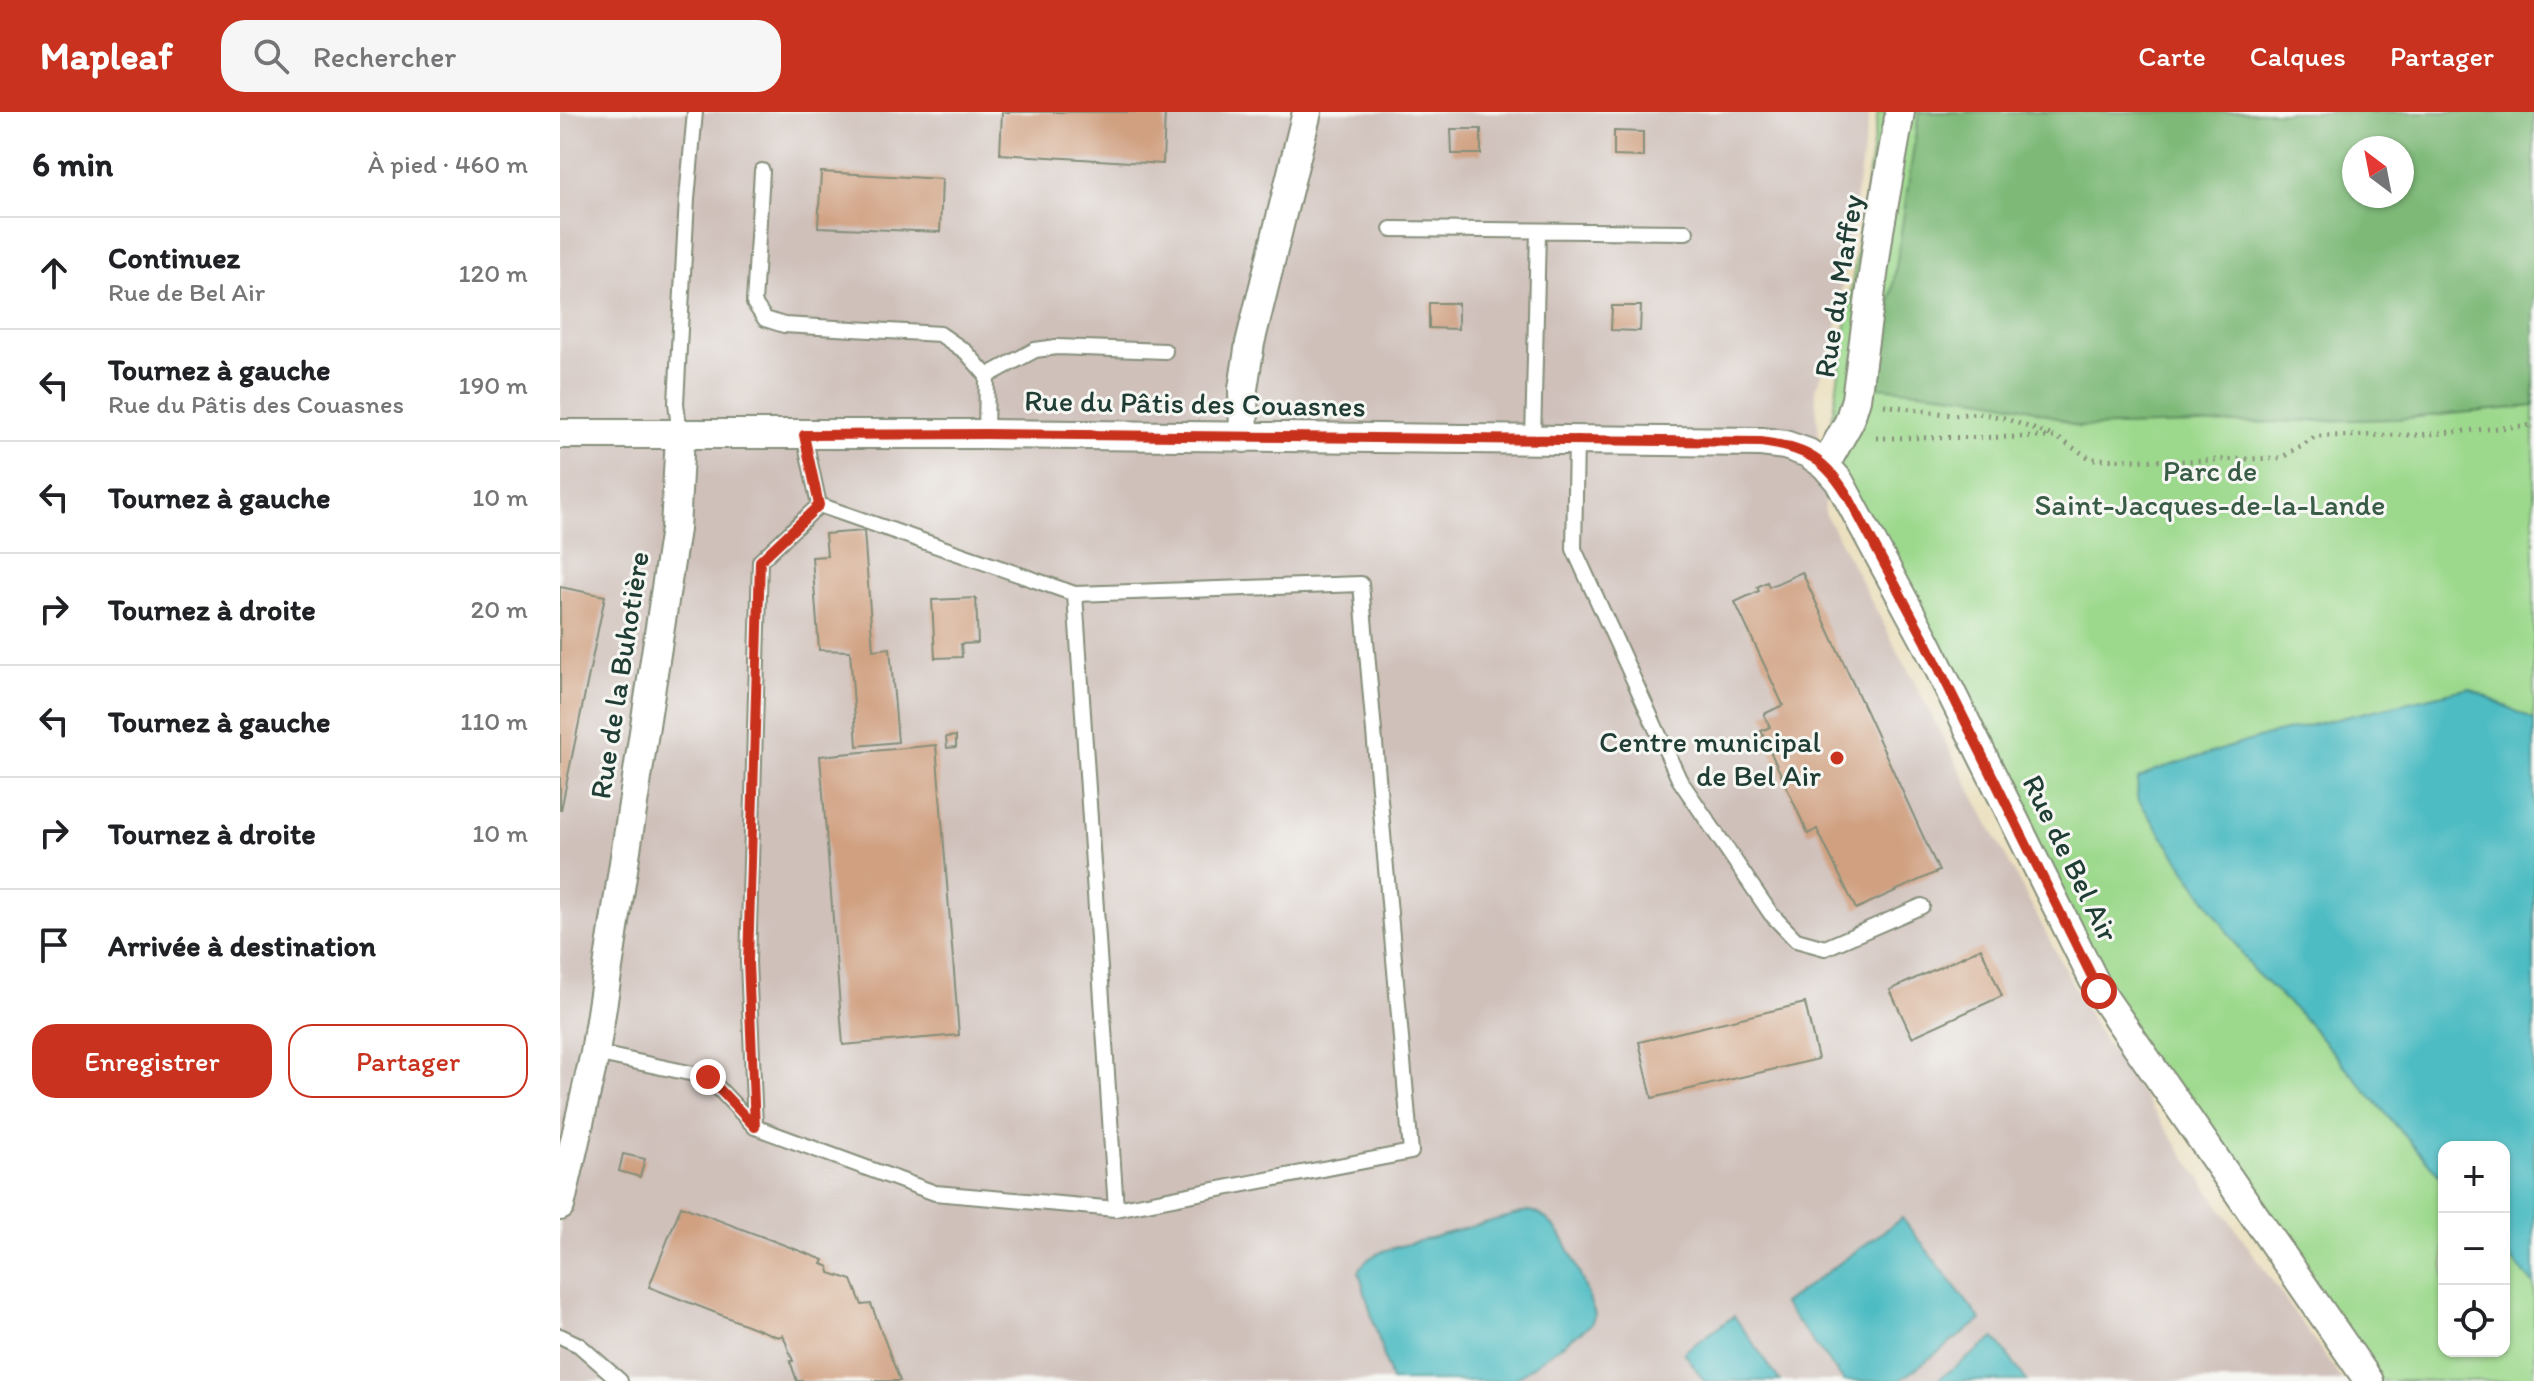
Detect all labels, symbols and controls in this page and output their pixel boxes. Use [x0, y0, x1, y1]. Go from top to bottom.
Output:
search box [221, 20, 781, 92]
text: Mapleaf [40, 33, 173, 79]
icon: search [249, 34, 293, 78]
text: Rechercher [313, 38, 456, 75]
text: Carte [2138, 39, 2206, 73]
text: Calques [2250, 39, 2346, 73]
text: Partager [2390, 39, 2494, 73]
north arrow [2342, 136, 2414, 208]
text: 6 min [32, 144, 113, 185]
text: À pied · 460 m [368, 148, 528, 180]
street label: Rue du Maffey [1805, 192, 1871, 380]
text: Continuez [108, 239, 240, 276]
icon: ahead [32, 251, 76, 295]
text: 120 m [459, 257, 528, 289]
text: Rue de Bel Air [108, 276, 265, 308]
text: Tournez à gauche [108, 351, 330, 388]
icon: left [32, 363, 76, 407]
text: 190 m [459, 369, 528, 401]
street label: Rue du Pâtis des Couasnes [1024, 382, 1366, 424]
text: Rue du Pâtis des Couasnes [108, 388, 404, 420]
park label: Parc de Saint-Jacques-de-la-Lande [2034, 452, 2386, 523]
icon: left [32, 475, 76, 519]
text: Tournez à gauche [108, 479, 330, 516]
text: 10 m [472, 481, 528, 513]
street label: Rue de la Buhotière [581, 549, 657, 801]
icon: right [32, 587, 76, 631]
text: Tournez à droite [108, 591, 316, 628]
text: 20 m [471, 593, 528, 625]
icon: left [32, 699, 76, 743]
text: Tournez à gauche [108, 703, 330, 740]
text: 110 m [460, 705, 528, 737]
place label: Centre municipal de Bel Air [1599, 723, 1821, 794]
marker: Centre municipal de Bel Air [1828, 749, 1846, 767]
street label: Rue de Bel Air [2015, 768, 2127, 948]
icon: right [32, 811, 76, 855]
text: Tournez à droite [108, 815, 316, 852]
text: 10 m [472, 817, 528, 849]
icon: arrive [32, 923, 76, 967]
text: Arrivée à destination [108, 927, 376, 964]
route start [2081, 973, 2117, 1009]
button: Enregistrer [32, 1024, 272, 1098]
button: Partager [288, 1024, 528, 1098]
route end [690, 1059, 726, 1095]
map controls [2438, 1141, 2510, 1357]
button: + [2438, 1141, 2510, 1213]
button: − [2438, 1213, 2510, 1285]
button: locate [2438, 1285, 2510, 1357]

